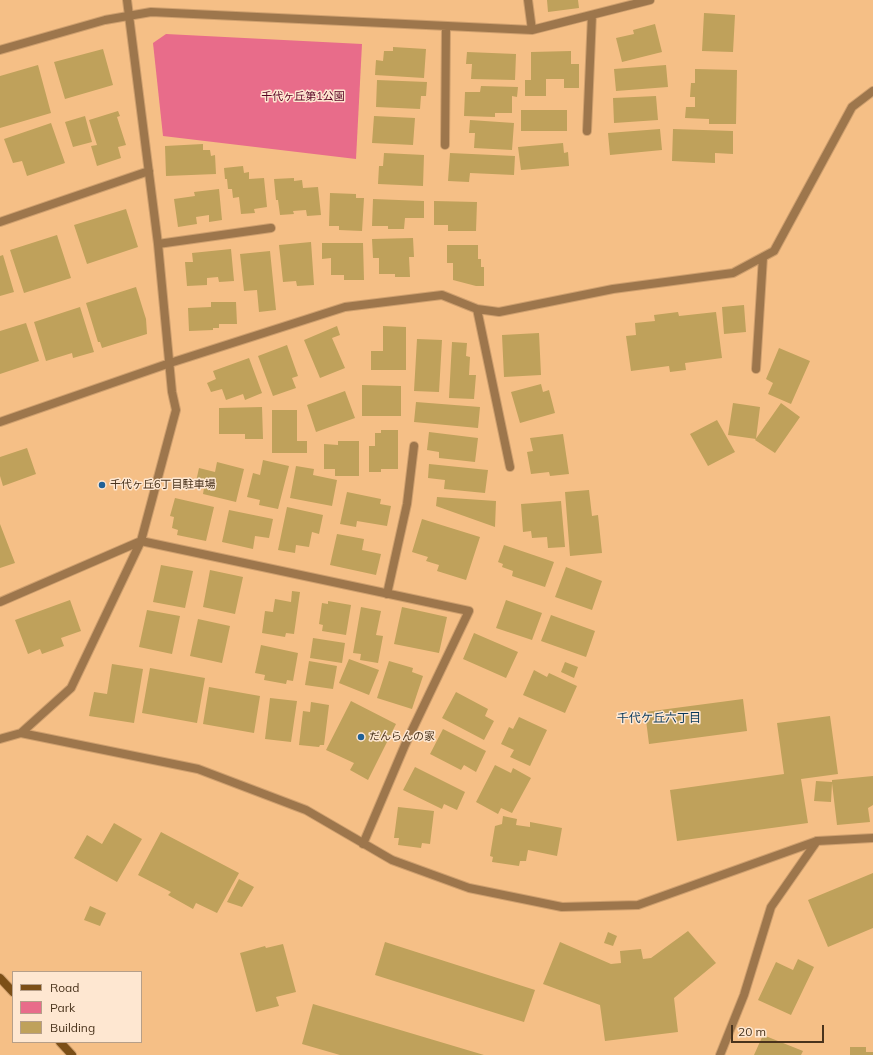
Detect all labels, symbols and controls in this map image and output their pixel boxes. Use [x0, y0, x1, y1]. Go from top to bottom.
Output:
park label: 千代ヶ丘第1公園 [261, 90, 345, 104]
place label: 千代ヶ丘6丁目駐車場 [110, 478, 216, 492]
marker: 千代ヶ丘6丁目駐車場 [97, 480, 107, 490]
district label: 千代ケ丘六丁目 [617, 711, 701, 725]
place label: だんらんの家 [369, 730, 435, 744]
marker: だんらんの家 [356, 732, 366, 742]
legend [12, 971, 142, 1043]
text: Road [50, 980, 79, 995]
text: Park [50, 1000, 75, 1015]
scale bar [733, 1017, 826, 1043]
text: Building [50, 1020, 95, 1035]
text: 20 m [738, 1024, 766, 1039]

